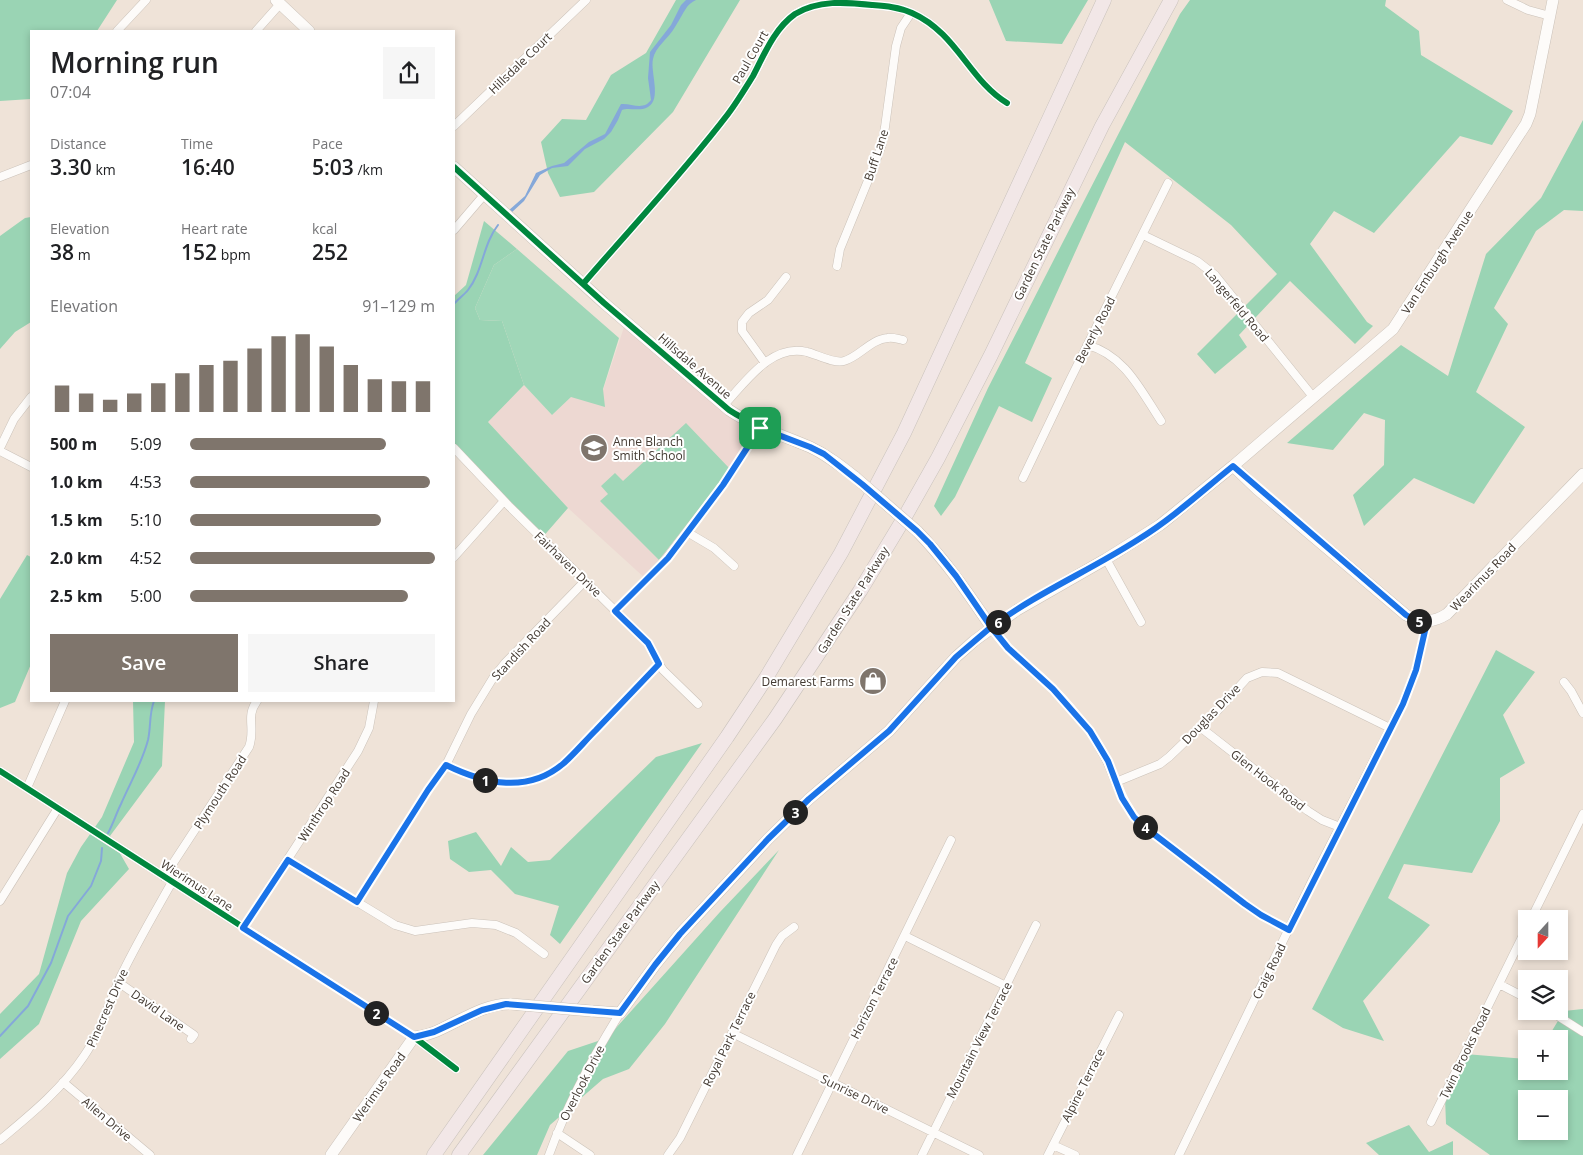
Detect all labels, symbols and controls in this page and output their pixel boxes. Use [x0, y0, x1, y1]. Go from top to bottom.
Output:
street label: Paul Court [728, 27, 772, 87]
street label: Hillsdale Court [485, 28, 555, 98]
text: Morning run [50, 43, 219, 81]
button: share [383, 47, 435, 99]
text: 07:04 [50, 81, 91, 103]
street label: Buff Lane [860, 127, 892, 183]
text: Distance [50, 134, 106, 153]
text: Time [181, 134, 213, 153]
text: Pace [312, 134, 343, 153]
text: 3.30 [50, 153, 92, 181]
text: 16:40 [181, 153, 235, 181]
text: 5:03 [312, 153, 354, 181]
text: km [92, 160, 116, 179]
text: /km [354, 160, 383, 179]
street label: Garden State Parkway [1009, 184, 1079, 303]
street label: Van Emburgh Avenue [1397, 207, 1477, 317]
text: Elevation [50, 219, 109, 238]
text: Heart rate [181, 219, 248, 238]
text: kcal [312, 219, 337, 238]
text: 38 [50, 238, 74, 266]
text: 152 [181, 238, 217, 266]
text: 252 [312, 238, 348, 266]
text: m [74, 245, 91, 264]
text: bpm [217, 245, 251, 264]
street label: Langerfeld Road [1201, 265, 1273, 345]
street label: Beverly Road [1071, 294, 1119, 366]
text: Elevation [50, 295, 118, 317]
text: 91–129 m [362, 295, 435, 317]
street label: Hillsdale Avenue [655, 329, 736, 403]
pin [739, 407, 781, 449]
icon: arrive [746, 414, 774, 442]
text: 500 m [50, 433, 97, 455]
text: 5:09 [130, 433, 162, 455]
school or university icon: Anne Blanch Smith School [579, 433, 609, 463]
place label: Anne Blanch Smith School [613, 433, 686, 464]
text: 1.0 km [50, 471, 103, 493]
text: 4:53 [130, 471, 162, 493]
text: 1.5 km [50, 509, 103, 531]
text: 5:10 [130, 509, 162, 531]
street label: Fairhaven Drive [531, 528, 606, 601]
street label: Wearimus Road [1446, 539, 1520, 615]
street label: Garden State Parkway [813, 542, 893, 657]
text: 2.0 km [50, 547, 103, 569]
text: 4:52 [130, 547, 162, 569]
text: 2.5 km [50, 585, 103, 607]
text: 5:00 [130, 585, 162, 607]
pin: 5 [1406, 608, 1432, 634]
pin: 6 [986, 610, 1010, 634]
text: 5 [1415, 612, 1424, 631]
text: 6 [994, 613, 1003, 632]
street label: Standish Road [487, 614, 555, 684]
button: Save [50, 634, 238, 692]
button: Share [248, 634, 435, 692]
shop icon: Demarest Farms [858, 666, 888, 696]
place label: Demarest Farms [761, 673, 854, 690]
street label: Douglas Drive [1178, 680, 1244, 748]
street label: Glen Hook Road [1227, 746, 1309, 814]
street label: Plymouth Road [190, 752, 250, 832]
street label: Winthrop Road [294, 765, 354, 845]
pin: 1 [472, 768, 498, 792]
text: 1 [481, 771, 490, 790]
pin: 3 [782, 800, 808, 824]
text: 3 [791, 803, 800, 822]
pin: 4 [1132, 814, 1158, 840]
text: 4 [1141, 818, 1150, 837]
street label: Wierimus Lane [158, 855, 237, 915]
street label: Garden State Parkway [577, 876, 664, 987]
north arrow [1518, 910, 1568, 960]
map controls [1518, 910, 1568, 1140]
street label: Craig Road [1248, 940, 1290, 1002]
street label: Horizon Terrace [846, 954, 902, 1042]
street label: Pinecrest Drive [82, 966, 132, 1050]
button: layers [1518, 970, 1568, 1020]
street label: Mountain View Terrace [942, 979, 1016, 1101]
street label: David Lane [128, 985, 188, 1035]
street label: Royal Park Terrace [699, 988, 760, 1089]
pin: 2 [364, 1000, 388, 1026]
text: 2 [372, 1004, 381, 1023]
street label: Twin Brooks Road [1435, 1004, 1495, 1102]
button: + [1518, 1030, 1568, 1080]
street label: Overlook Drive [556, 1042, 609, 1124]
street label: Alpine Terrace [1057, 1045, 1109, 1125]
street label: Werimus Road [349, 1049, 409, 1125]
street label: Sunrise Drive [818, 1070, 892, 1118]
button: − [1518, 1090, 1568, 1140]
street label: Allen Drive [78, 1093, 136, 1145]

